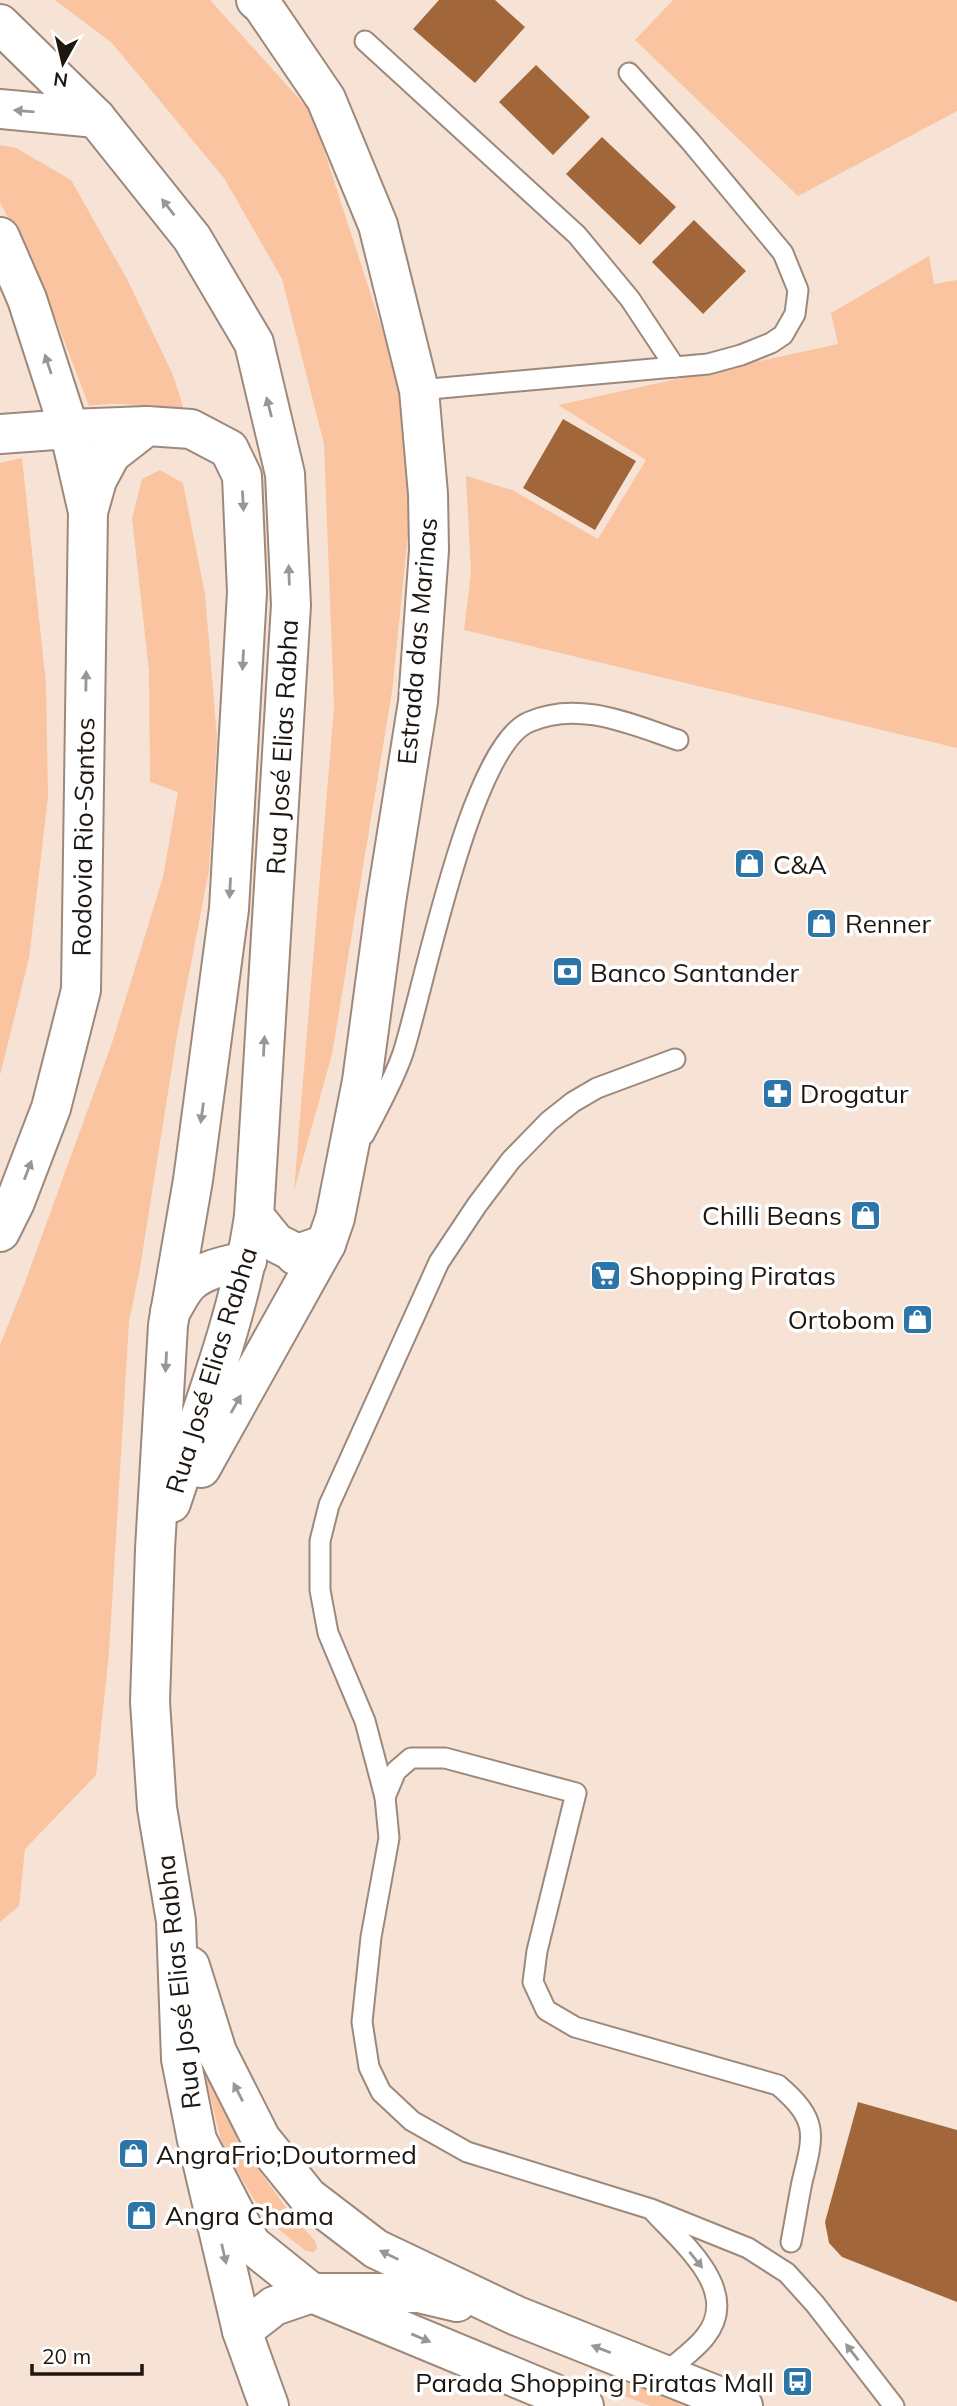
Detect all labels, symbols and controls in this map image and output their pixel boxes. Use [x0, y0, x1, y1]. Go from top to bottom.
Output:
north arrow [28, 28, 98, 98]
text: N [52, 67, 69, 93]
one-way arrow [12, 105, 34, 116]
one-way arrow [161, 198, 176, 216]
one-way arrow [42, 354, 53, 375]
one-way arrow [263, 396, 274, 418]
one-way arrow [238, 490, 249, 512]
street label: Estrada das Marinas [390, 516, 444, 766]
one-way arrow [284, 563, 295, 585]
street label: Rua José Elias Rabha [259, 619, 305, 875]
one-way arrow [237, 650, 248, 672]
one-way arrow [80, 670, 91, 692]
street label: Rodovia Rio-Santos [64, 717, 102, 957]
shop icon: C&A [733, 847, 767, 881]
place label: C&A [773, 848, 827, 881]
one-way arrow [224, 877, 235, 899]
shop icon: Renner [805, 906, 839, 940]
place label: Renner [845, 907, 931, 940]
bank icon: Banco Santander [550, 955, 584, 989]
place label: Banco Santander [590, 956, 799, 989]
one-way arrow [259, 1035, 270, 1057]
pharmacy icon: Drogatur [760, 1076, 794, 1110]
place label: Drogatur [800, 1077, 909, 1110]
one-way arrow [196, 1102, 207, 1124]
one-way arrow [22, 1159, 33, 1180]
shop icon: Chilli Beans [848, 1198, 882, 1232]
place label: Chilli Beans [702, 1199, 842, 1232]
street label: Rua José Elias Rabha [158, 1243, 264, 1497]
supermarket icon: Shopping Piratas [589, 1258, 623, 1292]
place label: Shopping Piratas [629, 1259, 836, 1292]
shop icon: Ortobom [901, 1302, 935, 1336]
place label: Ortobom [788, 1303, 895, 1336]
one-way arrow [160, 1352, 171, 1374]
one-way arrow [230, 1394, 242, 1413]
street label: Rua José Elias Rabha [148, 1853, 208, 2111]
one-way arrow [232, 2082, 243, 2102]
shop icon: AngraFrio;Doutormed [116, 2137, 150, 2171]
place label: AngraFrio;Doutormed [156, 2138, 417, 2171]
shop icon: Angra Chama [125, 2198, 159, 2232]
place label: Angra Chama [165, 2199, 334, 2232]
one-way arrow [219, 2243, 230, 2265]
one-way arrow [379, 2250, 400, 2261]
one-way arrow [689, 2251, 703, 2269]
scale bar [32, 2332, 142, 2376]
one-way arrow [410, 2333, 431, 2344]
text: 20 m [42, 2343, 91, 2369]
one-way arrow [846, 2343, 860, 2361]
one-way arrow [590, 2344, 611, 2355]
bus stop icon: Parada Shopping Piratas Mall [780, 2365, 814, 2399]
place label: Parada Shopping Piratas Mall [415, 2366, 774, 2399]

